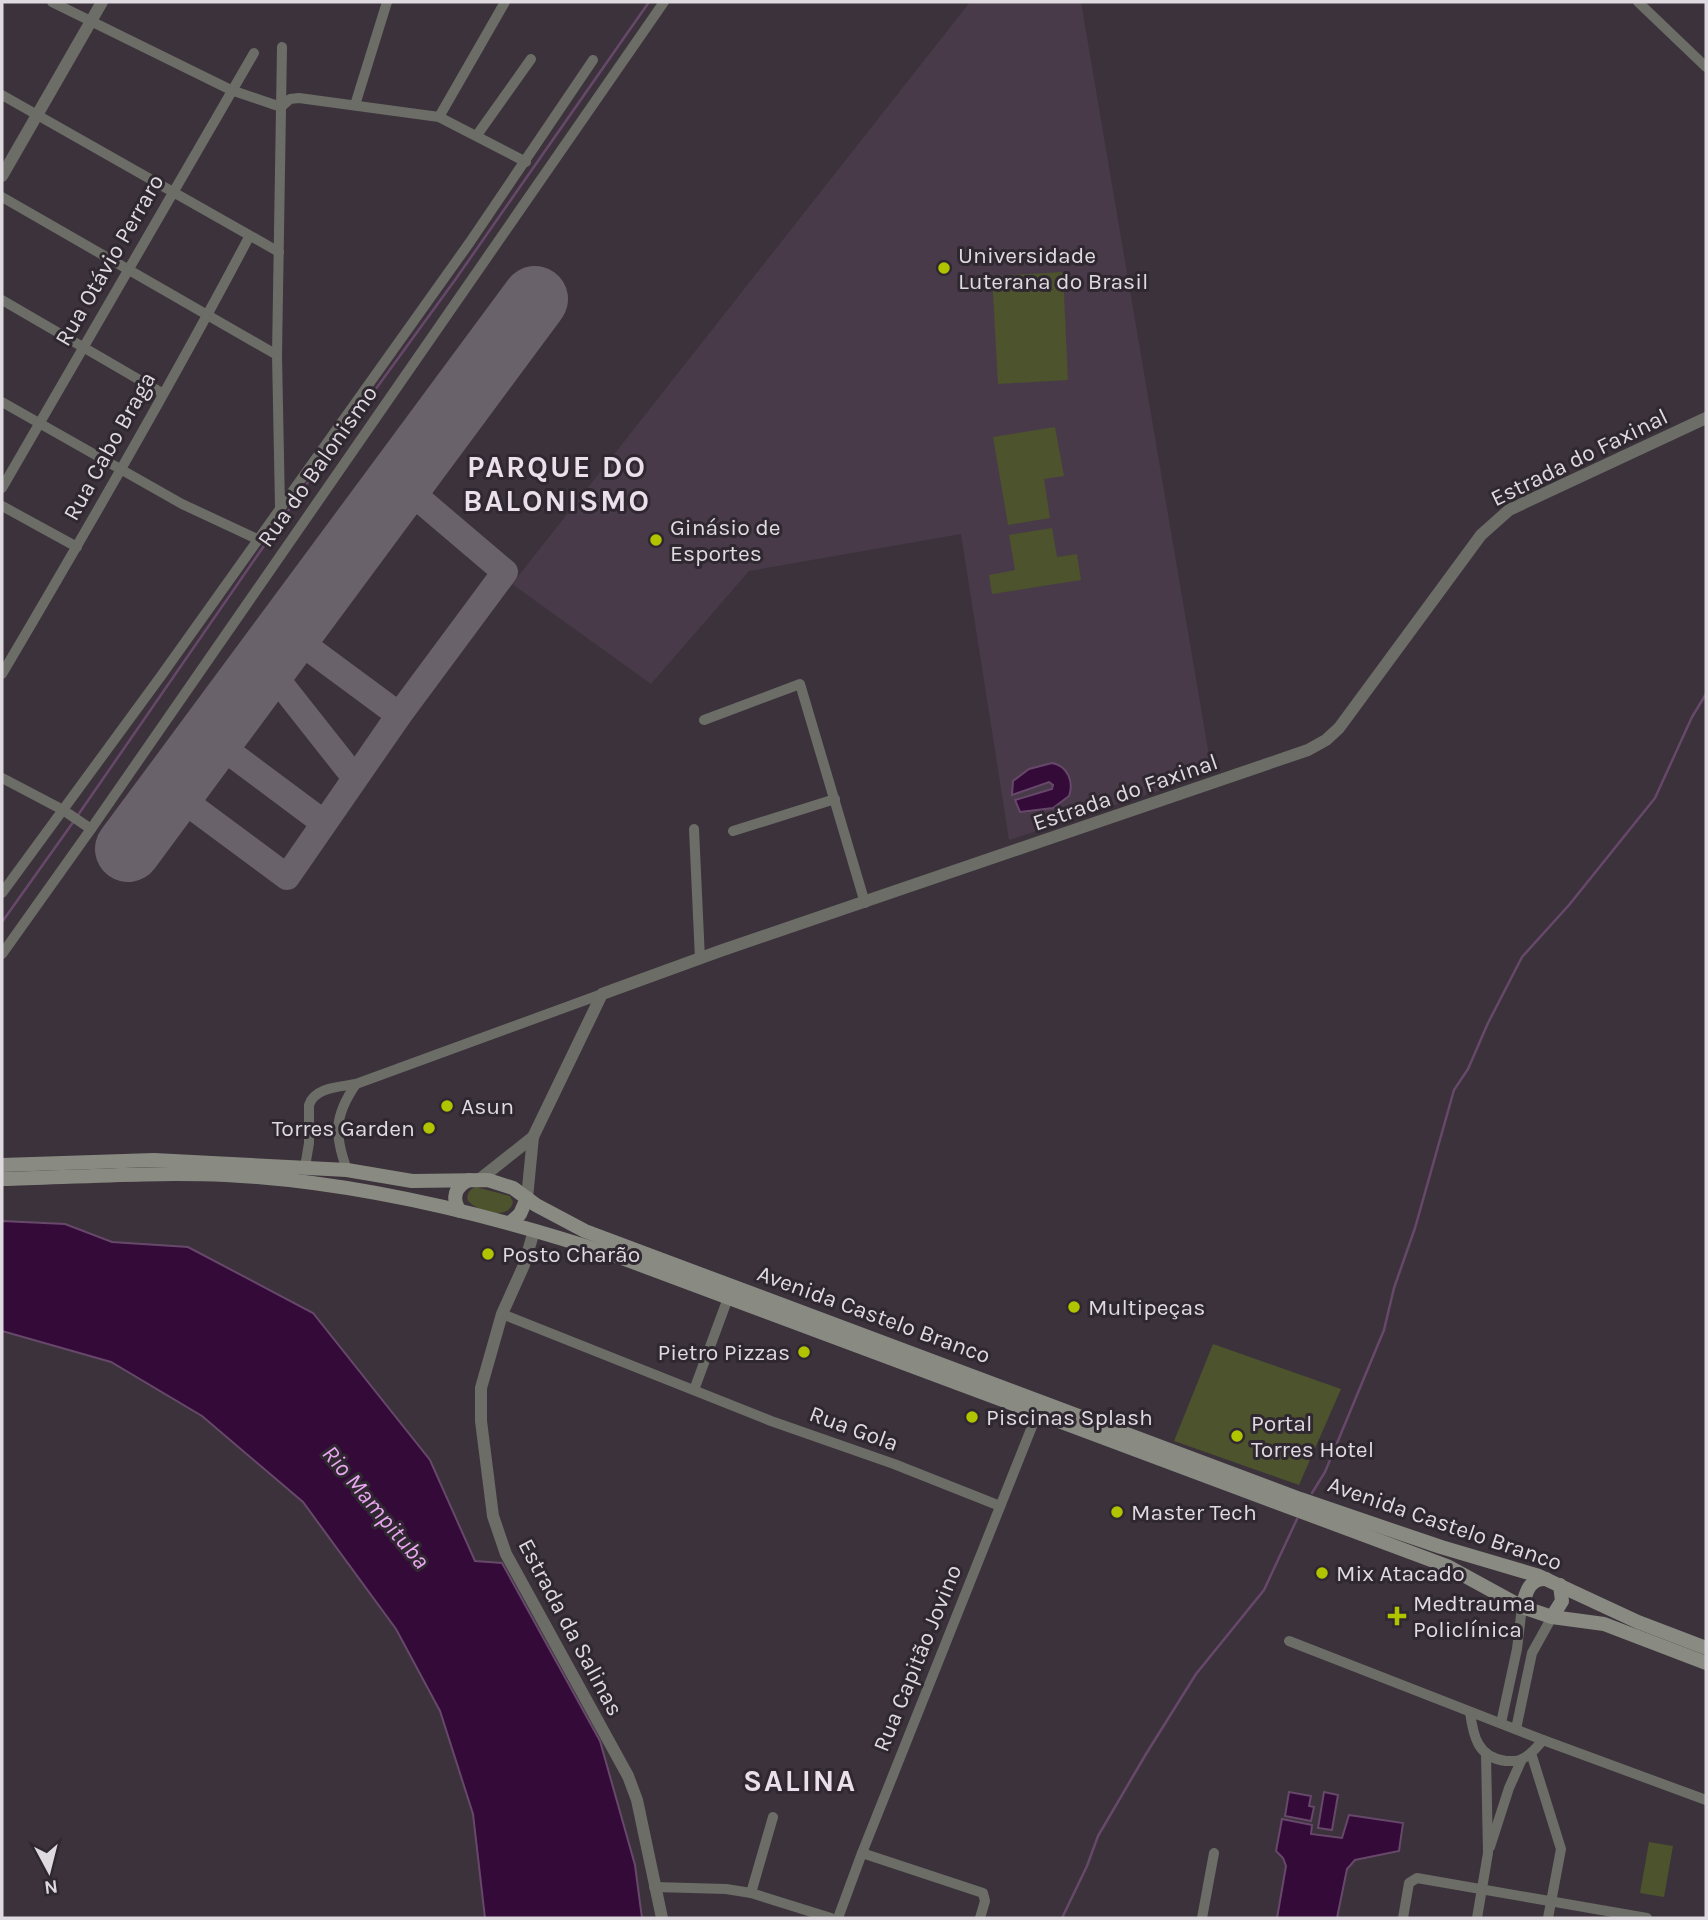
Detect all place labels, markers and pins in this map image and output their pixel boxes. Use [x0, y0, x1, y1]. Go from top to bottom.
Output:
place label: Universidade Luterana do Brasil [958, 242, 1148, 295]
marker: Universidade Luterana do Brasil [936, 260, 952, 276]
place label: Ginásio de Esportes [670, 514, 781, 567]
marker: Ginásio de Esportes [648, 532, 664, 548]
place label: Asun [461, 1093, 514, 1120]
marker: Asun [439, 1098, 455, 1114]
place label: Torres Garden [272, 1115, 415, 1142]
marker: Torres Garden [421, 1120, 437, 1136]
place label: Posto Charão [502, 1241, 640, 1268]
marker: Posto Charão [480, 1246, 496, 1262]
place label: Multipeças [1088, 1294, 1205, 1321]
marker: Multipeças [1066, 1299, 1082, 1315]
place label: Pietro Pizzas [657, 1339, 790, 1366]
marker: Pietro Pizzas [796, 1344, 812, 1360]
place label: Piscinas Splash [986, 1404, 1153, 1431]
marker: Piscinas Splash [964, 1409, 980, 1425]
place label: Portal Torres Hotel [1251, 1410, 1374, 1463]
marker: Portal Torres Hotel [1229, 1428, 1245, 1444]
place label: Master Tech [1131, 1499, 1257, 1526]
marker: Master Tech [1109, 1504, 1125, 1520]
place label: Mix Atacado [1336, 1560, 1465, 1587]
marker: Mix Atacado [1314, 1565, 1330, 1581]
place label: Medtrauma Policlínica [1413, 1590, 1536, 1643]
marker: Medtrauma Policlínica [1387, 1606, 1407, 1626]

